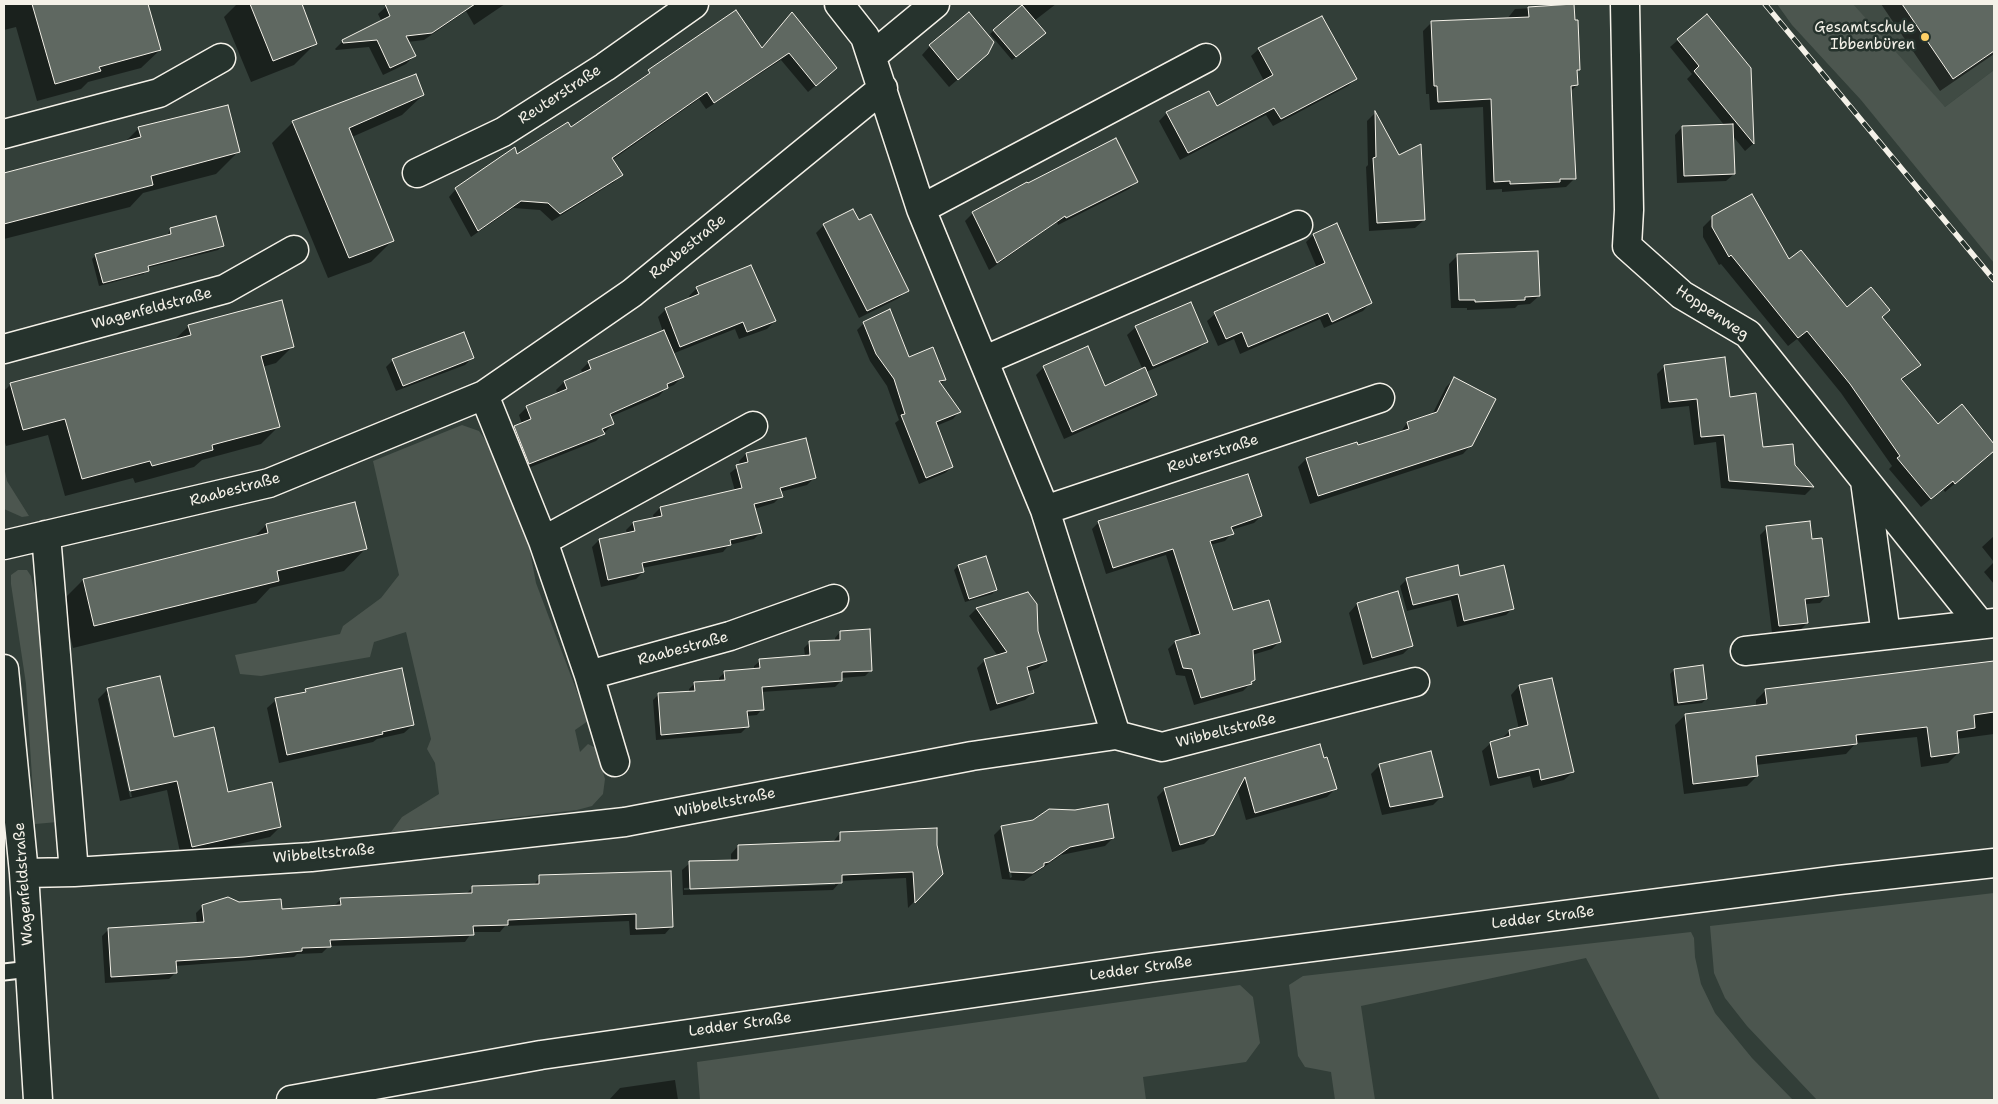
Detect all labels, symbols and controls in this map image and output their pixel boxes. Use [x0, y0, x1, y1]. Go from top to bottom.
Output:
place label: Gesamtschule Ibbenbüren [1814, 19, 1915, 54]
marker: Gesamtschule Ibbenbüren [1919, 31, 1931, 43]
street label: Reuterstraße [515, 62, 605, 128]
street label: Raabestraße [646, 211, 730, 283]
street label: Hoppenweg [1672, 282, 1752, 344]
street label: Wagenfeldstraße [90, 284, 214, 334]
street label: Reuterstraße [1165, 431, 1261, 477]
street label: Raabestraße [188, 469, 282, 511]
street label: Raabestraße [636, 628, 730, 670]
street label: Wibbeltstraße [1174, 710, 1278, 752]
street label: Wibbeltstraße [673, 784, 777, 822]
street label: Wagenfeldstraße [11, 822, 37, 946]
street label: Wibbeltstraße [272, 841, 376, 867]
street label: Ledder Straße [1490, 903, 1596, 933]
street label: Ledder Straße [1088, 953, 1194, 985]
street label: Ledder Straße [687, 1009, 793, 1041]

